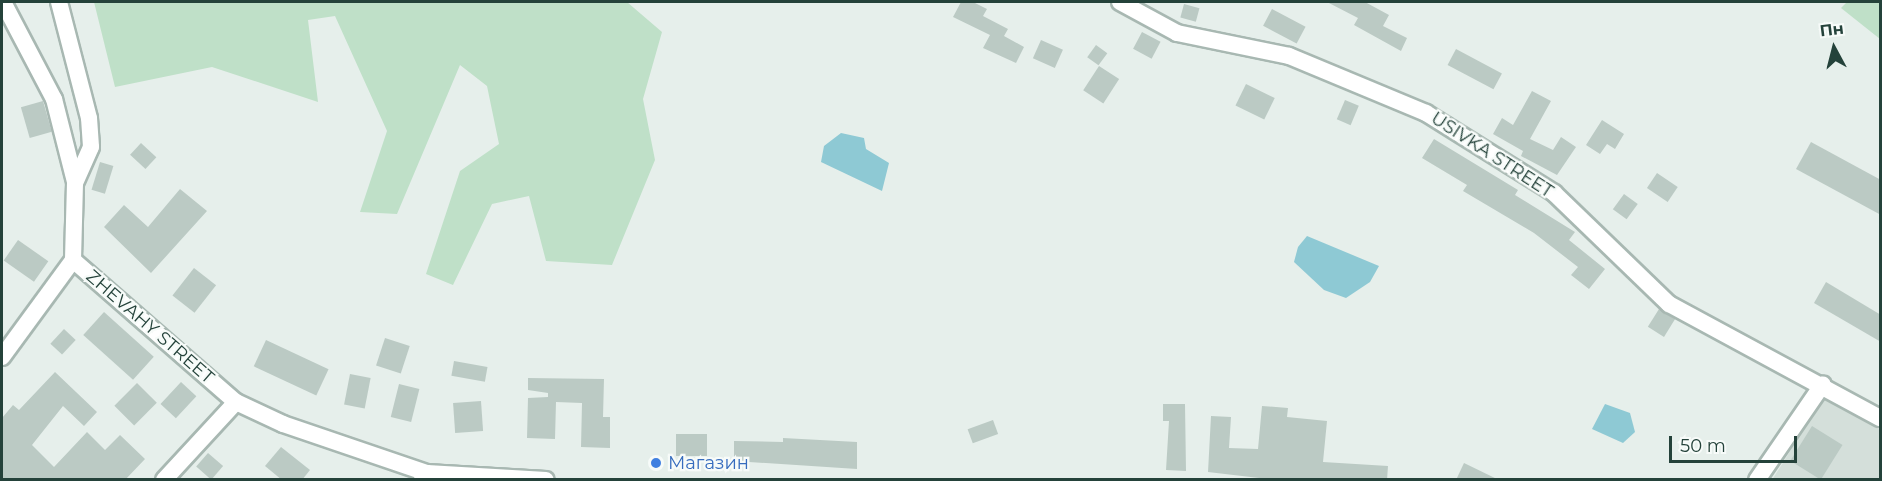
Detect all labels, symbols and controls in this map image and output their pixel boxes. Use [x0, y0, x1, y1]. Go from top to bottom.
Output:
north arrow [1804, 18, 1864, 78]
text: Пн [1819, 19, 1845, 41]
street label: USIVKA STREET [1427, 107, 1557, 203]
street label: ZHEVAHY STREET [82, 266, 218, 388]
scale bar [1672, 424, 1800, 462]
text: 50 m [1680, 435, 1726, 457]
place label: Магазин [668, 452, 749, 474]
marker: Магазин [649, 456, 663, 470]

